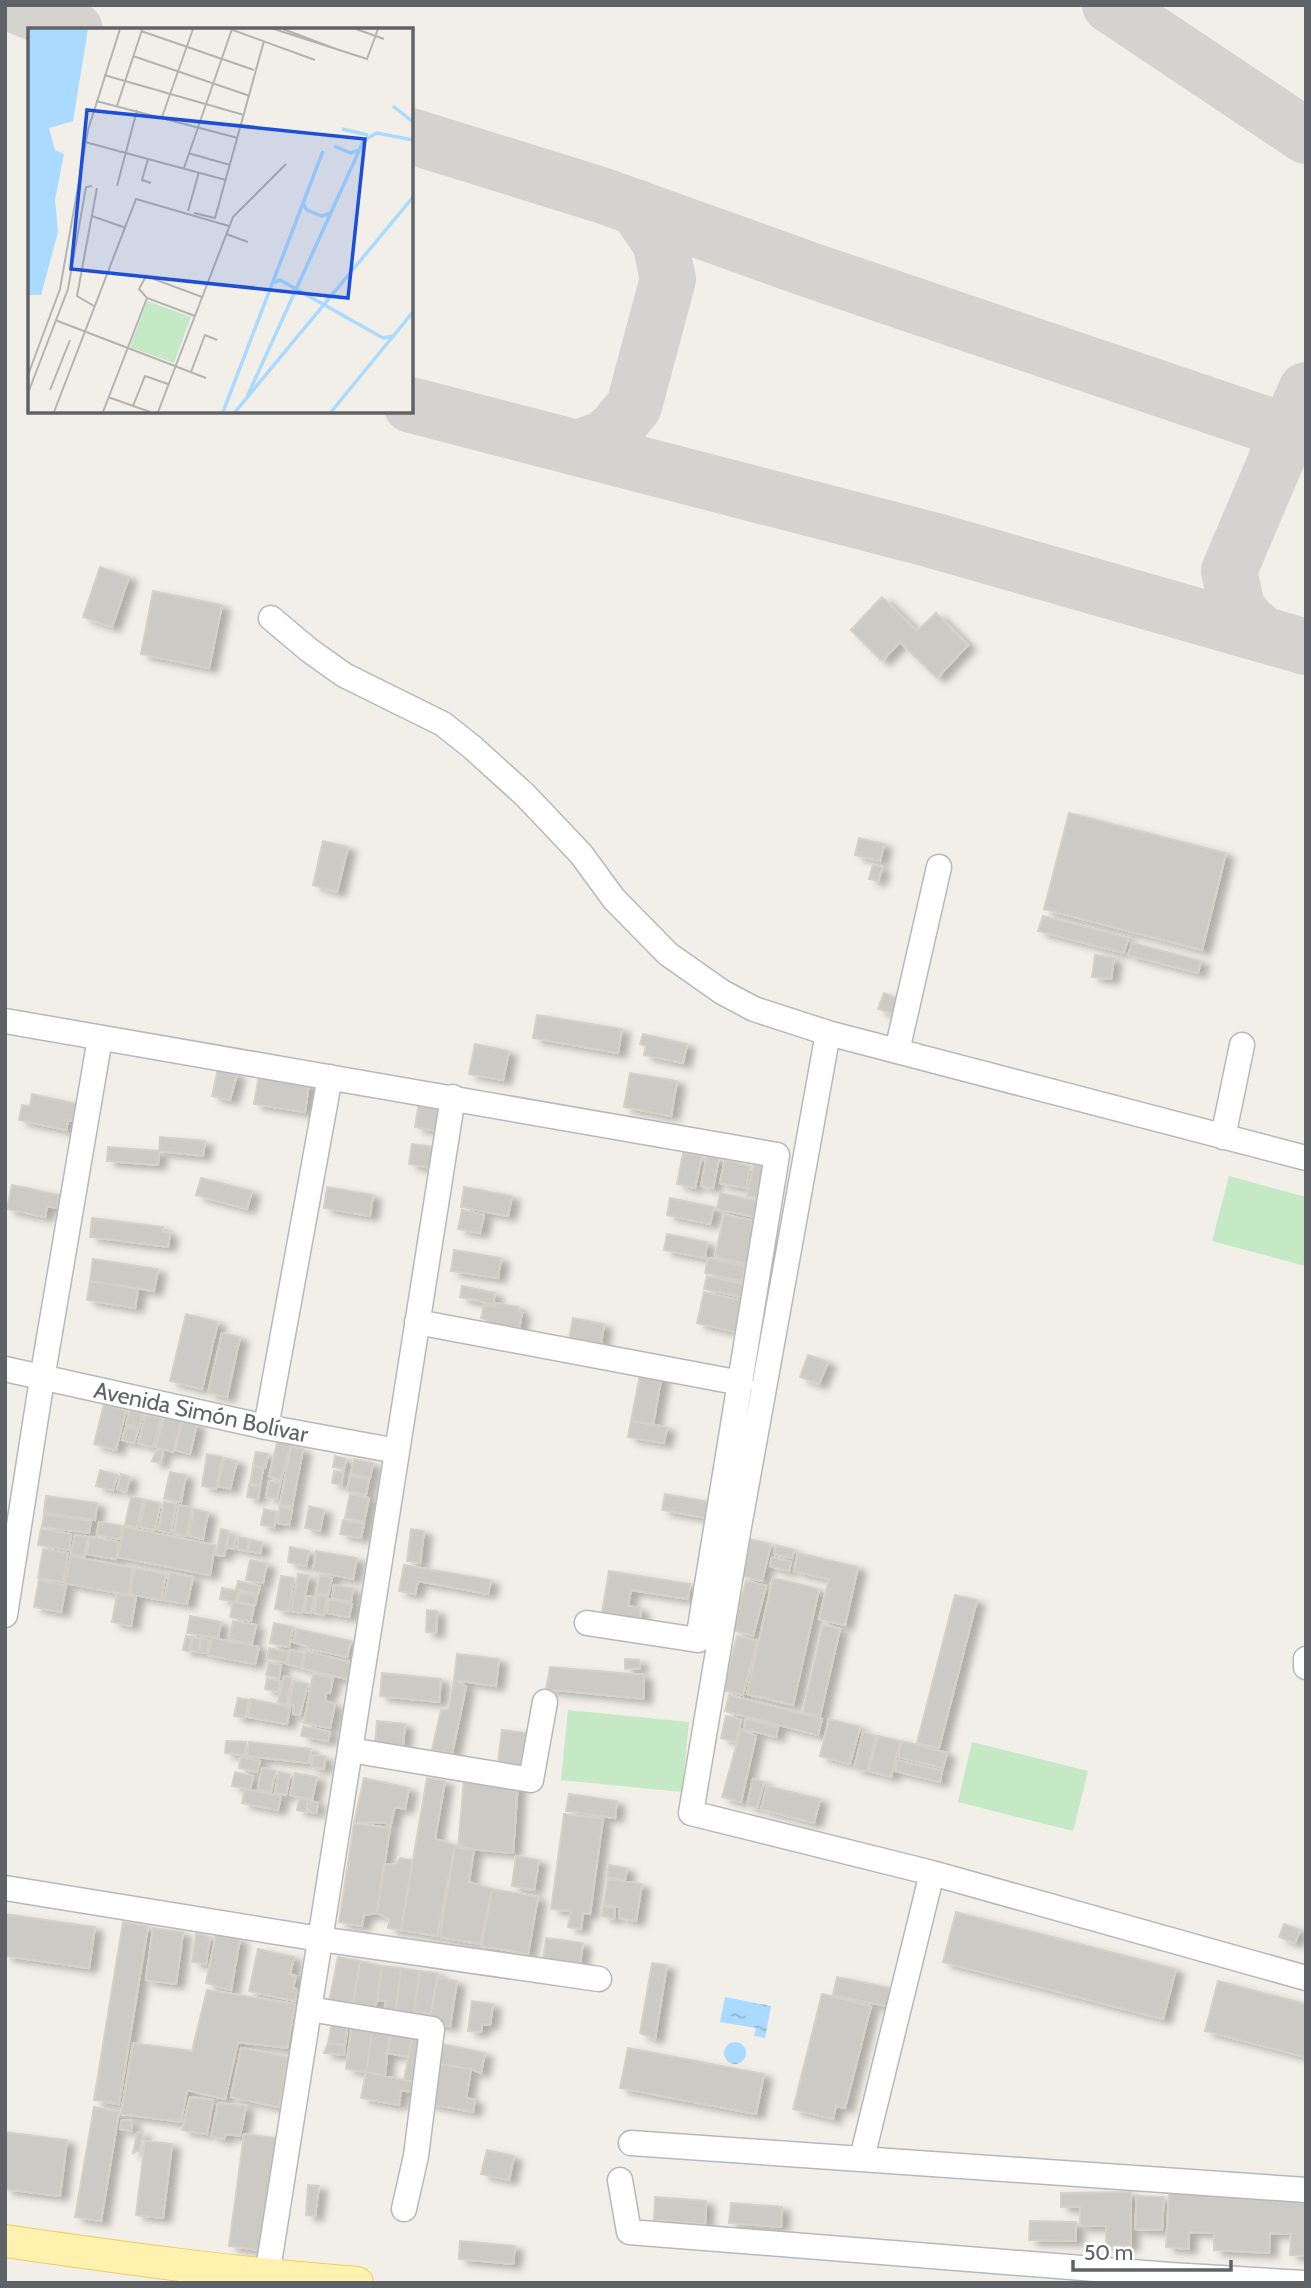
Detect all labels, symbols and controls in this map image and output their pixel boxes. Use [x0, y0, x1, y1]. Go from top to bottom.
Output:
inset map [28, 28, 413, 413]
street label: Avenida Simón Bolívar [91, 1376, 311, 1449]
scale bar [1073, 2228, 1230, 2272]
text: 50 m [1084, 2240, 1133, 2265]

